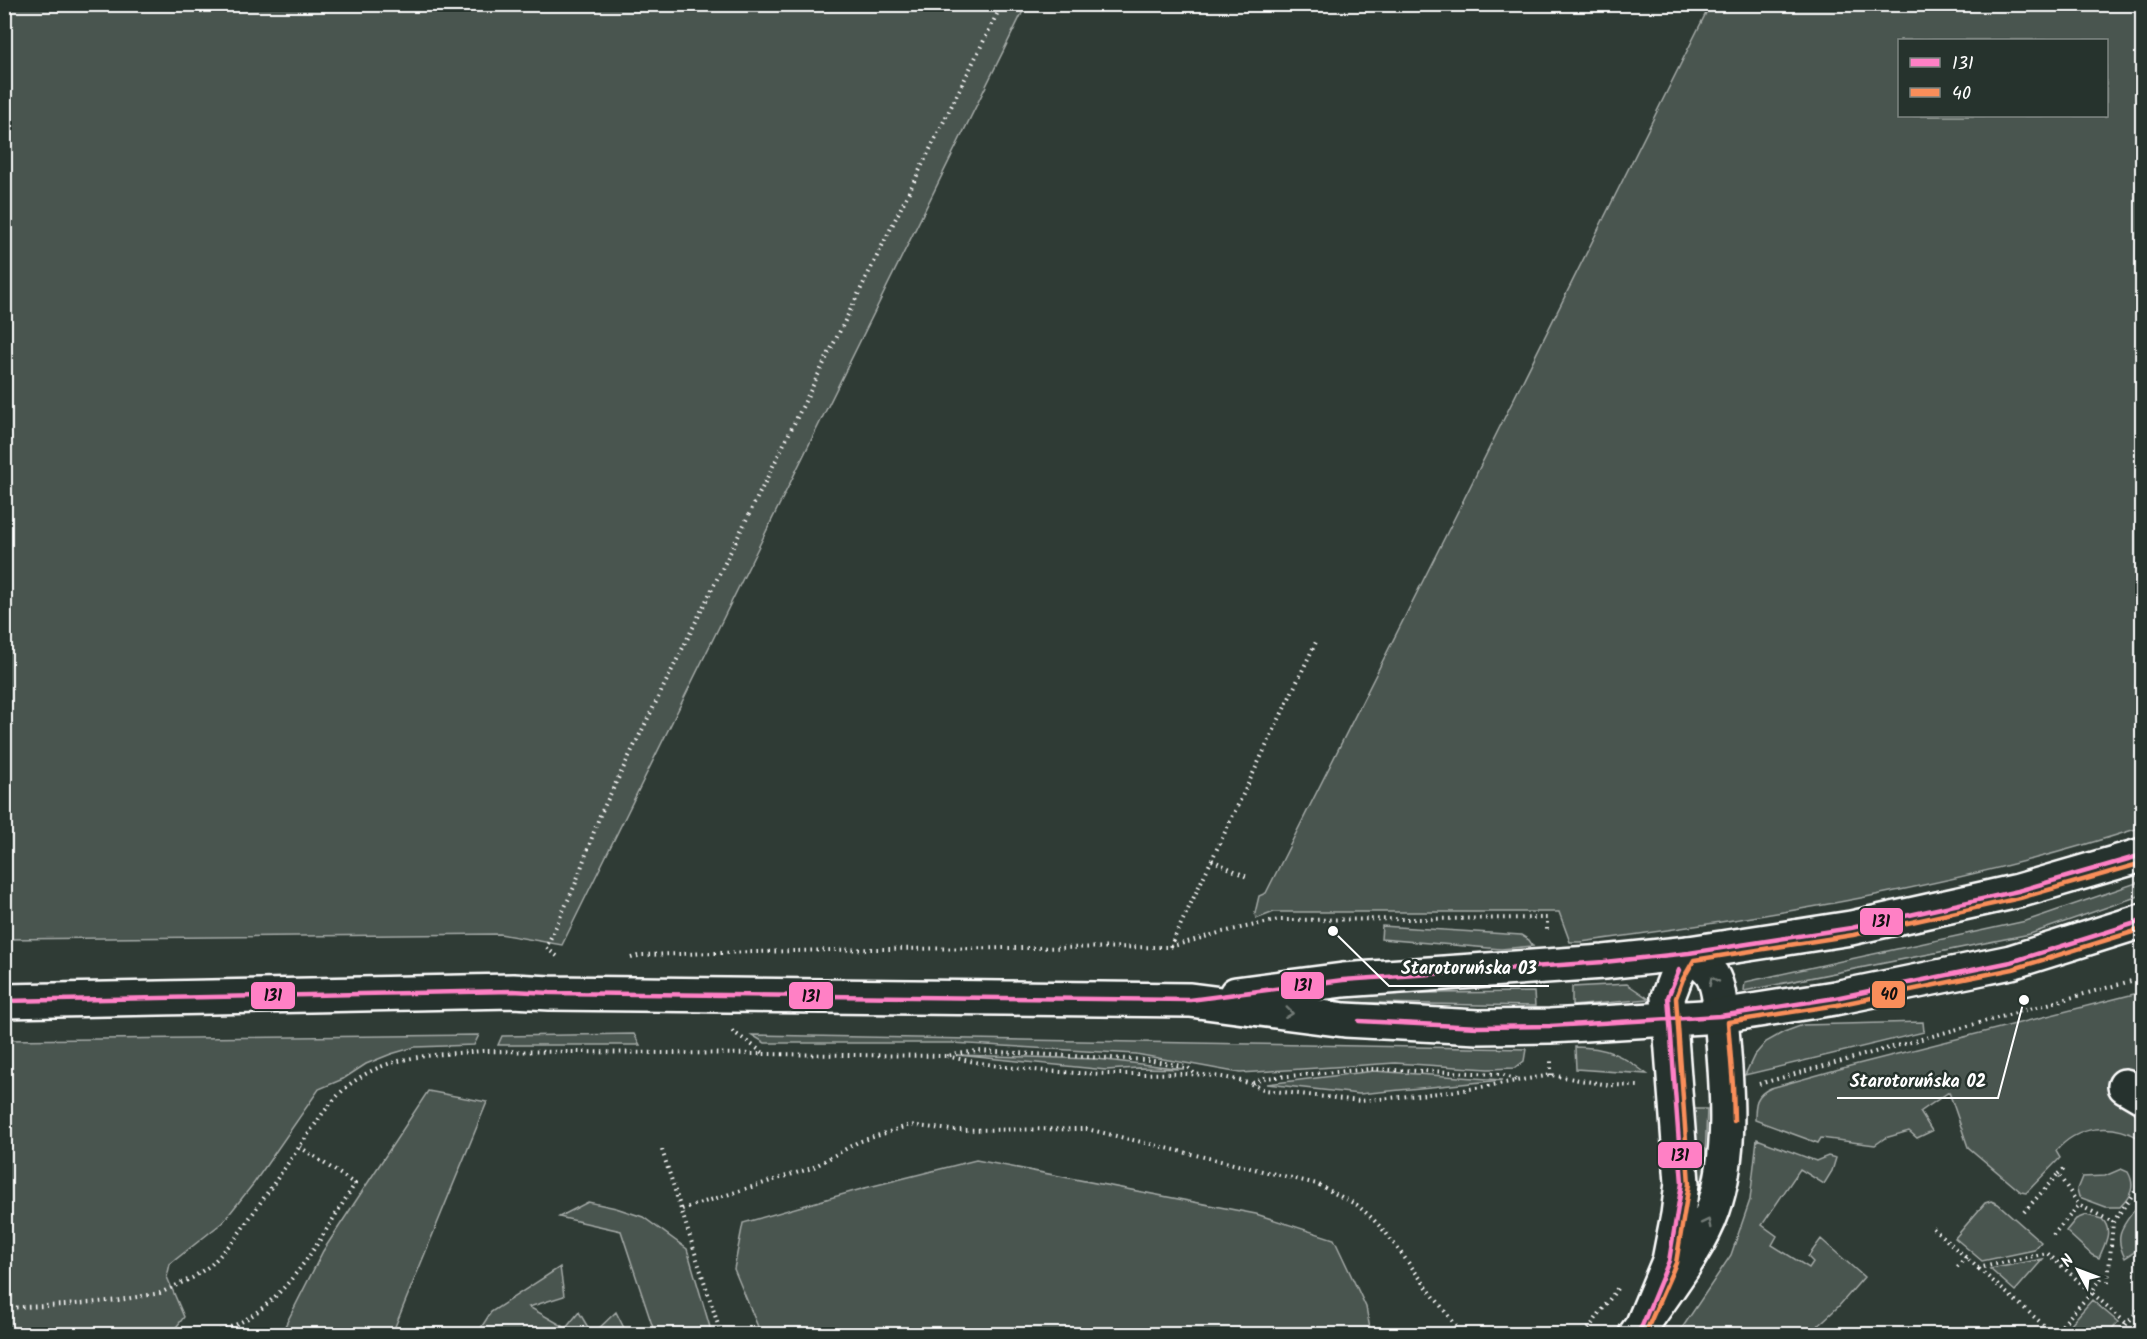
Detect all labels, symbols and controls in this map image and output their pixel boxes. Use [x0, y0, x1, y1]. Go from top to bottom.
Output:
legend [1898, 39, 2108, 117]
text: 131 [1952, 50, 1974, 79]
text: 40 [1952, 80, 1971, 109]
line badge: 131 [1859, 907, 1904, 936]
text: 131 [1872, 910, 1890, 935]
callout: Starotoruńska 03 [1389, 950, 1549, 986]
text: Starotoruńska 03 [1401, 955, 1537, 984]
line badge: 131 [1280, 971, 1325, 1000]
text: 131 [1294, 974, 1312, 999]
one-way arrow [1708, 976, 1720, 987]
line badge: 40 [1871, 980, 1906, 1009]
line badge: 131 [250, 981, 296, 1010]
line badge: 131 [788, 981, 834, 1010]
text: 40 [1881, 983, 1898, 1008]
text: 131 [264, 984, 282, 1009]
text: 131 [802, 985, 820, 1010]
one-way arrow [1285, 1006, 1294, 1018]
callout: Starotoruńska 02 [1837, 1062, 1998, 1098]
text: Starotoruńska 02 [1850, 1068, 1986, 1097]
line badge: 131 [1657, 1141, 1703, 1169]
text: 131 [1671, 1144, 1689, 1169]
one-way arrow [1699, 1219, 1711, 1230]
north arrow [2048, 1240, 2108, 1300]
text: N [2055, 1249, 2081, 1273]

